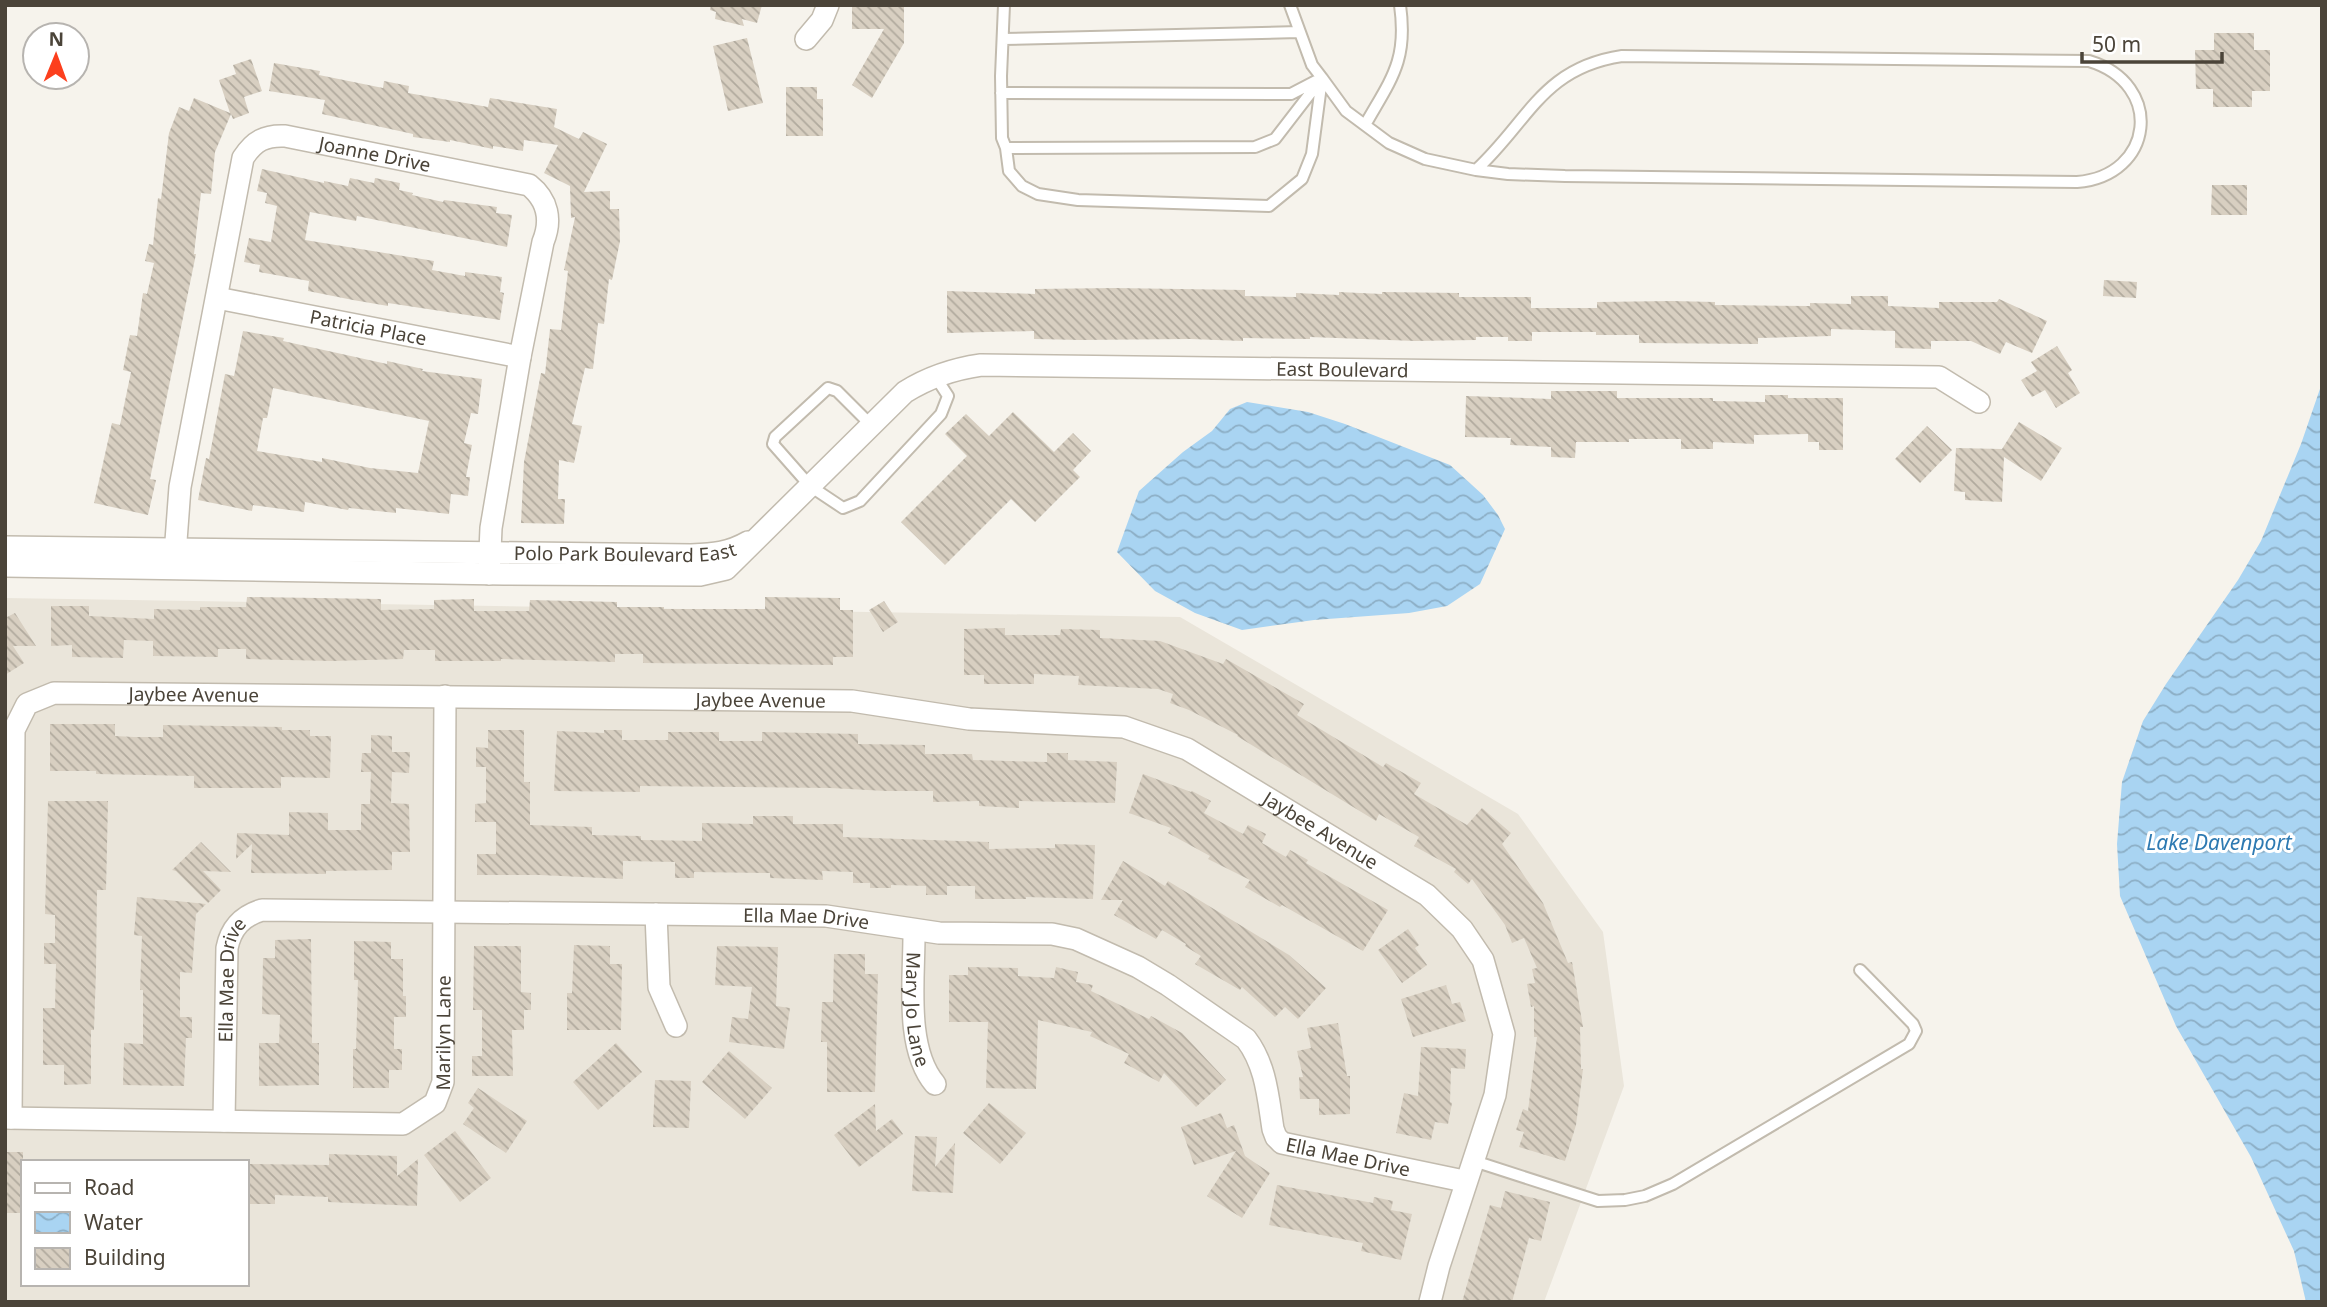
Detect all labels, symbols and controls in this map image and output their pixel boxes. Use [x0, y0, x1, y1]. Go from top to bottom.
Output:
north arrow [21, 21, 91, 91]
scale bar [2082, 21, 2222, 65]
text: N [48, 26, 64, 52]
text: 50 m [2092, 30, 2141, 58]
street label: Joanne Drive [315, 130, 433, 178]
street label: Patricia Place [308, 303, 429, 352]
street label: East Boulevard [1276, 356, 1409, 383]
street label: Polo Park Boulevard East [514, 536, 739, 568]
street label: Jaybee Avenue [126, 681, 259, 708]
street label: Jaybee Avenue [693, 686, 826, 714]
street label: Jaybee Avenue [1256, 784, 1383, 875]
water label: Lake Davenport [2146, 828, 2293, 856]
street label: Ella Mae Drive [743, 902, 871, 935]
street label: Ella Mae Drive [212, 911, 252, 1043]
street label: Mary Jo Lane [900, 951, 936, 1071]
street label: Marilyn Lane [430, 975, 457, 1090]
street label: Ella Mae Drive [1283, 1131, 1413, 1182]
legend [21, 1160, 248, 1286]
text: Road [84, 1173, 134, 1201]
text: Water [84, 1208, 143, 1236]
text: Building [84, 1243, 166, 1271]

